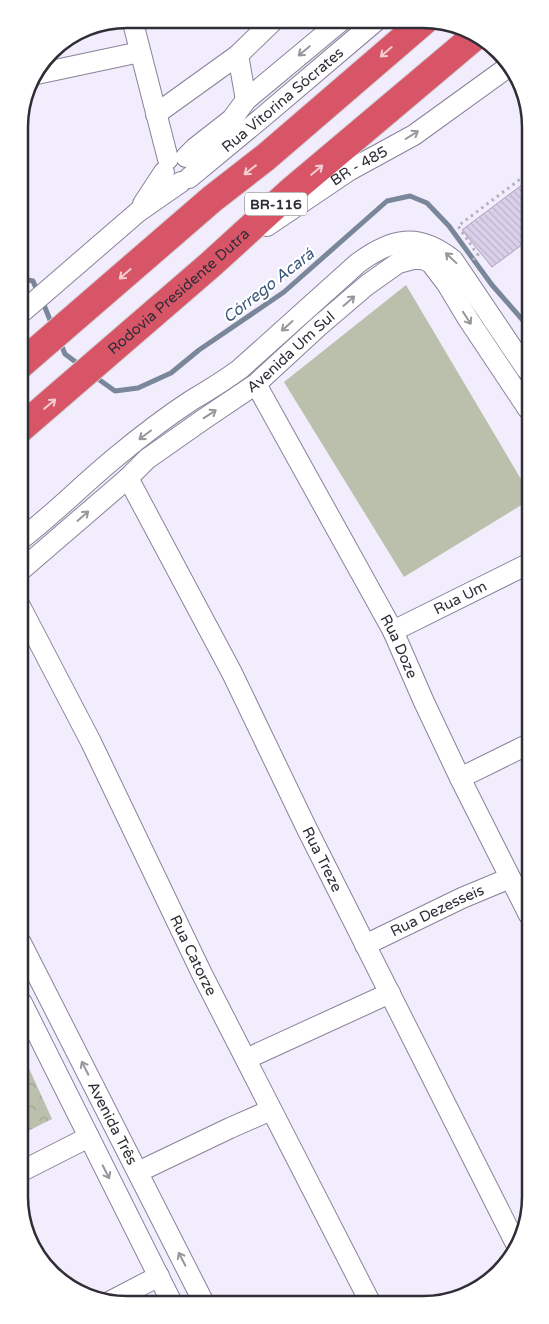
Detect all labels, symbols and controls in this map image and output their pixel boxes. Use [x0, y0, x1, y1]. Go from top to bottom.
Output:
street label: Rua Vitorina Sócrates [218, 43, 347, 156]
one-way arrow [298, 45, 311, 56]
one-way arrow [380, 47, 393, 58]
one-way arrow [405, 130, 419, 140]
street label: BR - 485 [327, 142, 391, 190]
one-way arrow [244, 164, 257, 175]
one-way arrow [310, 164, 323, 175]
road number: BR-116 [245, 192, 307, 215]
street label: Rodovia Presidente Dutra [104, 224, 253, 358]
water label: Córrego Acará [219, 243, 319, 328]
one-way arrow [444, 252, 457, 264]
one-way arrow [119, 268, 132, 280]
one-way arrow [342, 295, 355, 306]
street label: Avenida Um Sul [244, 308, 338, 396]
one-way arrow [462, 311, 473, 325]
one-way arrow [281, 320, 294, 332]
one-way arrow [43, 399, 56, 410]
one-way arrow [203, 409, 217, 420]
one-way arrow [138, 429, 151, 440]
one-way arrow [77, 510, 90, 521]
street label: Rua Um [431, 577, 490, 618]
street label: Rua Doze [377, 611, 422, 681]
street label: Rua Treze [298, 824, 346, 895]
street label: Rua Dezesseis [387, 881, 487, 940]
street label: Rua Catorze [166, 912, 221, 999]
one-way arrow [79, 1060, 89, 1075]
street label: Avenida Três [84, 1078, 141, 1168]
one-way arrow [102, 1164, 111, 1179]
one-way arrow [177, 1252, 186, 1267]

